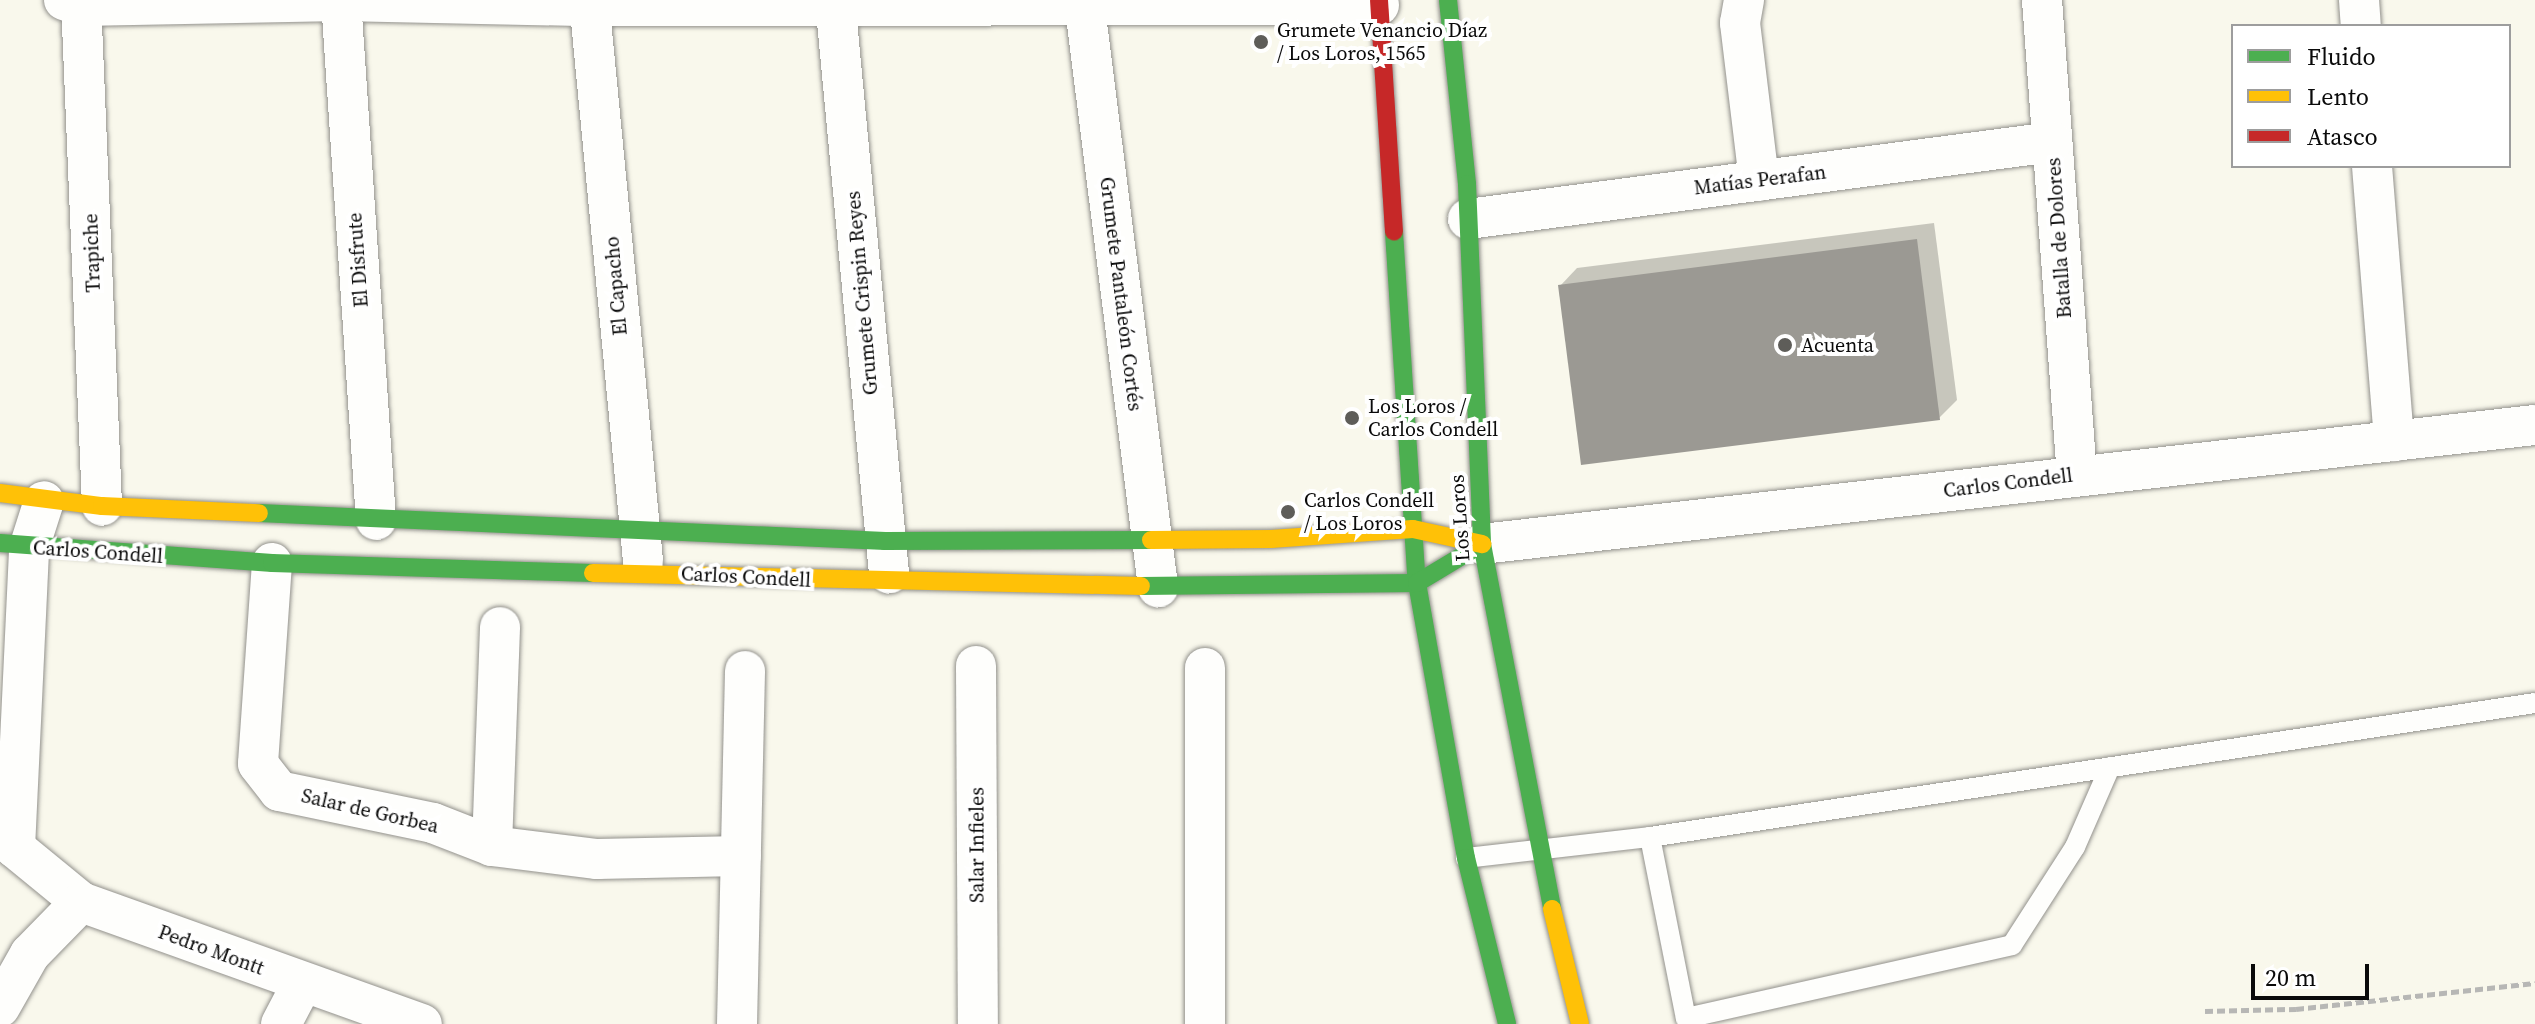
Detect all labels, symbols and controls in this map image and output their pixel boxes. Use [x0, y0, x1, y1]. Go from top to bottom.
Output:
place label: Grumete Venancio Díaz / Los Loros, 1565 [1277, 18, 1488, 65]
legend [2231, 24, 2511, 168]
marker: Grumete Venancio Díaz / Los Loros, 1565 [1252, 33, 1270, 51]
text: Fluido [2307, 40, 2376, 73]
text: Lento [2307, 80, 2369, 113]
text: Atasco [2307, 120, 2378, 153]
street label: Batalla de Dolores [2041, 157, 2077, 319]
street label: Matías Perafan [1692, 160, 1828, 200]
street label: Grumete Pantaleón Cortés [1095, 176, 1147, 412]
street label: Grumete Crispin Reyes [841, 190, 883, 396]
street label: El Disfrute [343, 212, 373, 308]
street label: Trapiche [79, 213, 105, 293]
street label: El Capacho [600, 235, 632, 337]
place label: Acuenta [1801, 333, 1874, 357]
marker: Acuenta [1776, 336, 1794, 354]
place label: Los Loros / Carlos Condell [1368, 394, 1498, 441]
marker: Los Loros / Carlos Condell [1343, 409, 1361, 427]
street label: Carlos Condell [1942, 463, 2074, 503]
street label: Los Loros [1445, 474, 1475, 562]
place label: Carlos Condell / Los Loros [1304, 488, 1434, 535]
marker: Carlos Condell / Los Loros [1279, 503, 1297, 521]
street label: Carlos Condell [32, 535, 164, 569]
street label: Carlos Condell [680, 562, 812, 592]
street label: Salar de Gorbea [299, 784, 441, 838]
street label: Salar Infieles [965, 787, 989, 903]
street label: Pedro Montt [155, 920, 267, 980]
scale bar [2255, 948, 2373, 998]
text: 20 m [2265, 961, 2316, 994]

